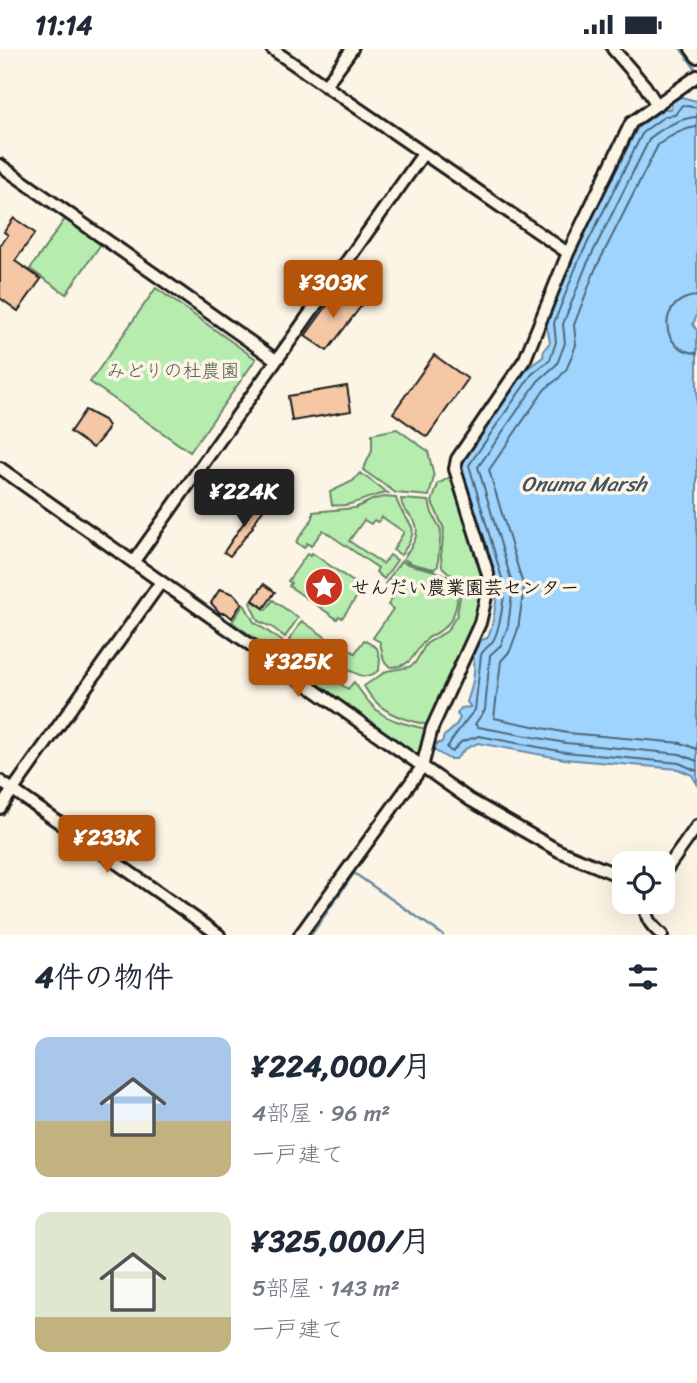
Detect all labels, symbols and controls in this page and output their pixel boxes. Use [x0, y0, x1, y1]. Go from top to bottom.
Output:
text: 11:14 [35, 2, 93, 48]
pin: ¥303K [284, 261, 382, 320]
text: ¥303K [300, 262, 366, 303]
park label: みどりの杜農園 [106, 354, 240, 387]
water label: Onuma Marsh [521, 465, 649, 503]
pin: ¥224K [195, 469, 293, 529]
text: ¥224K [210, 471, 278, 512]
place icon: せんだい農業園芸センター [303, 566, 345, 608]
place label: せんだい農業園芸センター [351, 571, 579, 604]
pin: ¥325K [249, 639, 347, 699]
text: ¥325K [265, 641, 331, 682]
pin: ¥233K [58, 815, 156, 875]
text: ¥233K [74, 817, 140, 858]
map controls [612, 851, 675, 914]
button: locate [612, 851, 675, 914]
text: 4件の物件 [35, 950, 174, 1004]
icon: filters [624, 958, 662, 996]
text: ¥224,000/月 [252, 1039, 432, 1093]
icon: home [91, 1065, 175, 1149]
text: 4部屋 · 96 m² [252, 1093, 390, 1134]
text: 一戸建て [252, 1134, 344, 1175]
text: ¥325,000/月 [252, 1214, 431, 1268]
icon: home [91, 1240, 175, 1324]
text: 5部屋 · 143 m² [252, 1268, 400, 1309]
text: 一戸建て [252, 1309, 344, 1350]

